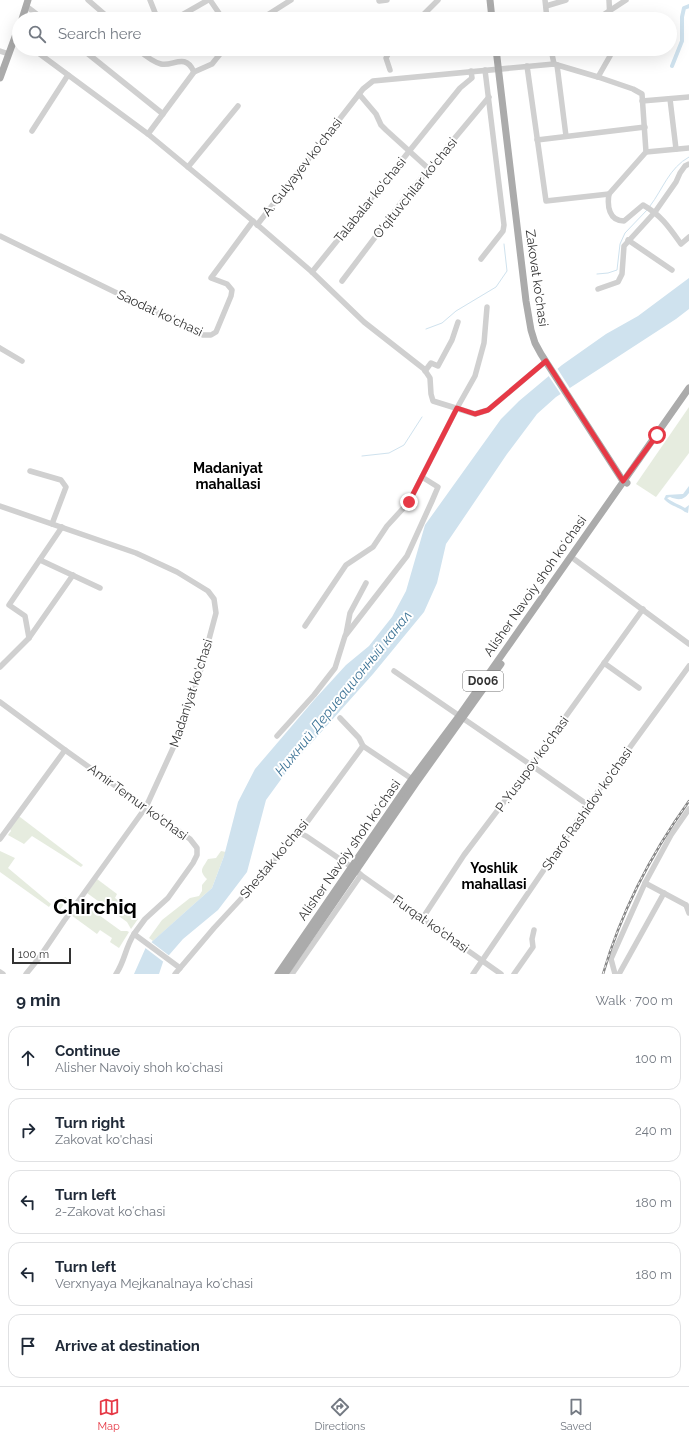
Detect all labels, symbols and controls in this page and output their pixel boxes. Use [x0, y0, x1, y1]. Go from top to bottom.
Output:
search box [12, 12, 677, 56]
icon: search [26, 23, 48, 45]
text: Search here [58, 25, 141, 43]
street label: A. Gulyayev ko‘chasi [259, 115, 345, 219]
street label: O‘qituvchilar ko‘chasi [370, 135, 460, 241]
street label: Talabalar ko‘chasi [331, 155, 409, 245]
street label: Zakovat ko'chasi [523, 228, 551, 328]
street label: Saodat ko‘chasi [115, 287, 205, 339]
route start [648, 426, 666, 444]
district label: Madaniyat mahallasi [193, 460, 264, 492]
route end [400, 493, 418, 511]
street label: Alisher Navoiy shoh koʻchasi [481, 513, 589, 659]
water label: Нижний Деривационный канал [271, 607, 415, 779]
street label: Madaniyat ko‘chasi [166, 637, 216, 749]
road number: D006 [463, 671, 503, 691]
street label: P .Yusupov ko'chasi [492, 713, 572, 815]
street label: Sharof Rashidov ko'chasi [539, 745, 635, 873]
street label: Amir Temur ko‘chasi [85, 761, 191, 843]
street label: Alisher Navoiy shoh koʻchasi [295, 777, 403, 923]
street label: Shestak ko'chasi [237, 817, 311, 901]
district label: Yoshlik mahallasi [462, 860, 526, 892]
street label: Furqat ko'chasi [390, 892, 472, 956]
district label: Chirchiq [53, 894, 137, 919]
scale bar [12, 946, 71, 965]
text: 100 m [18, 948, 49, 961]
text: 9 min [16, 990, 61, 1010]
text: Walk · 700 m [595, 993, 673, 1008]
text: Continue [55, 1042, 120, 1060]
icon: ahead [17, 1047, 39, 1069]
text: 100 m [635, 1051, 672, 1066]
text: Alisher Navoiy shoh koʻchasi [55, 1060, 223, 1075]
text: Turn right [55, 1114, 125, 1132]
icon: right [17, 1119, 39, 1141]
text: 240 m [635, 1123, 672, 1138]
text: Zakovat ko'chasi [55, 1132, 153, 1147]
text: Turn left [55, 1186, 116, 1204]
icon: left [17, 1191, 39, 1213]
text: 180 m [636, 1195, 672, 1210]
text: 2-Zakovat ko‘chasi [55, 1204, 165, 1219]
text: Turn left [55, 1258, 116, 1276]
icon: left [17, 1263, 39, 1285]
text: 180 m [636, 1267, 672, 1282]
text: Verxnyaya Mejkanalnaya ko‘chasi [55, 1276, 253, 1291]
icon: arrive [17, 1335, 39, 1357]
text: Arrive at destination [55, 1337, 200, 1355]
tab: Map [97, 1396, 120, 1433]
tab: Directions [315, 1396, 365, 1433]
tab: Saved [560, 1396, 592, 1433]

